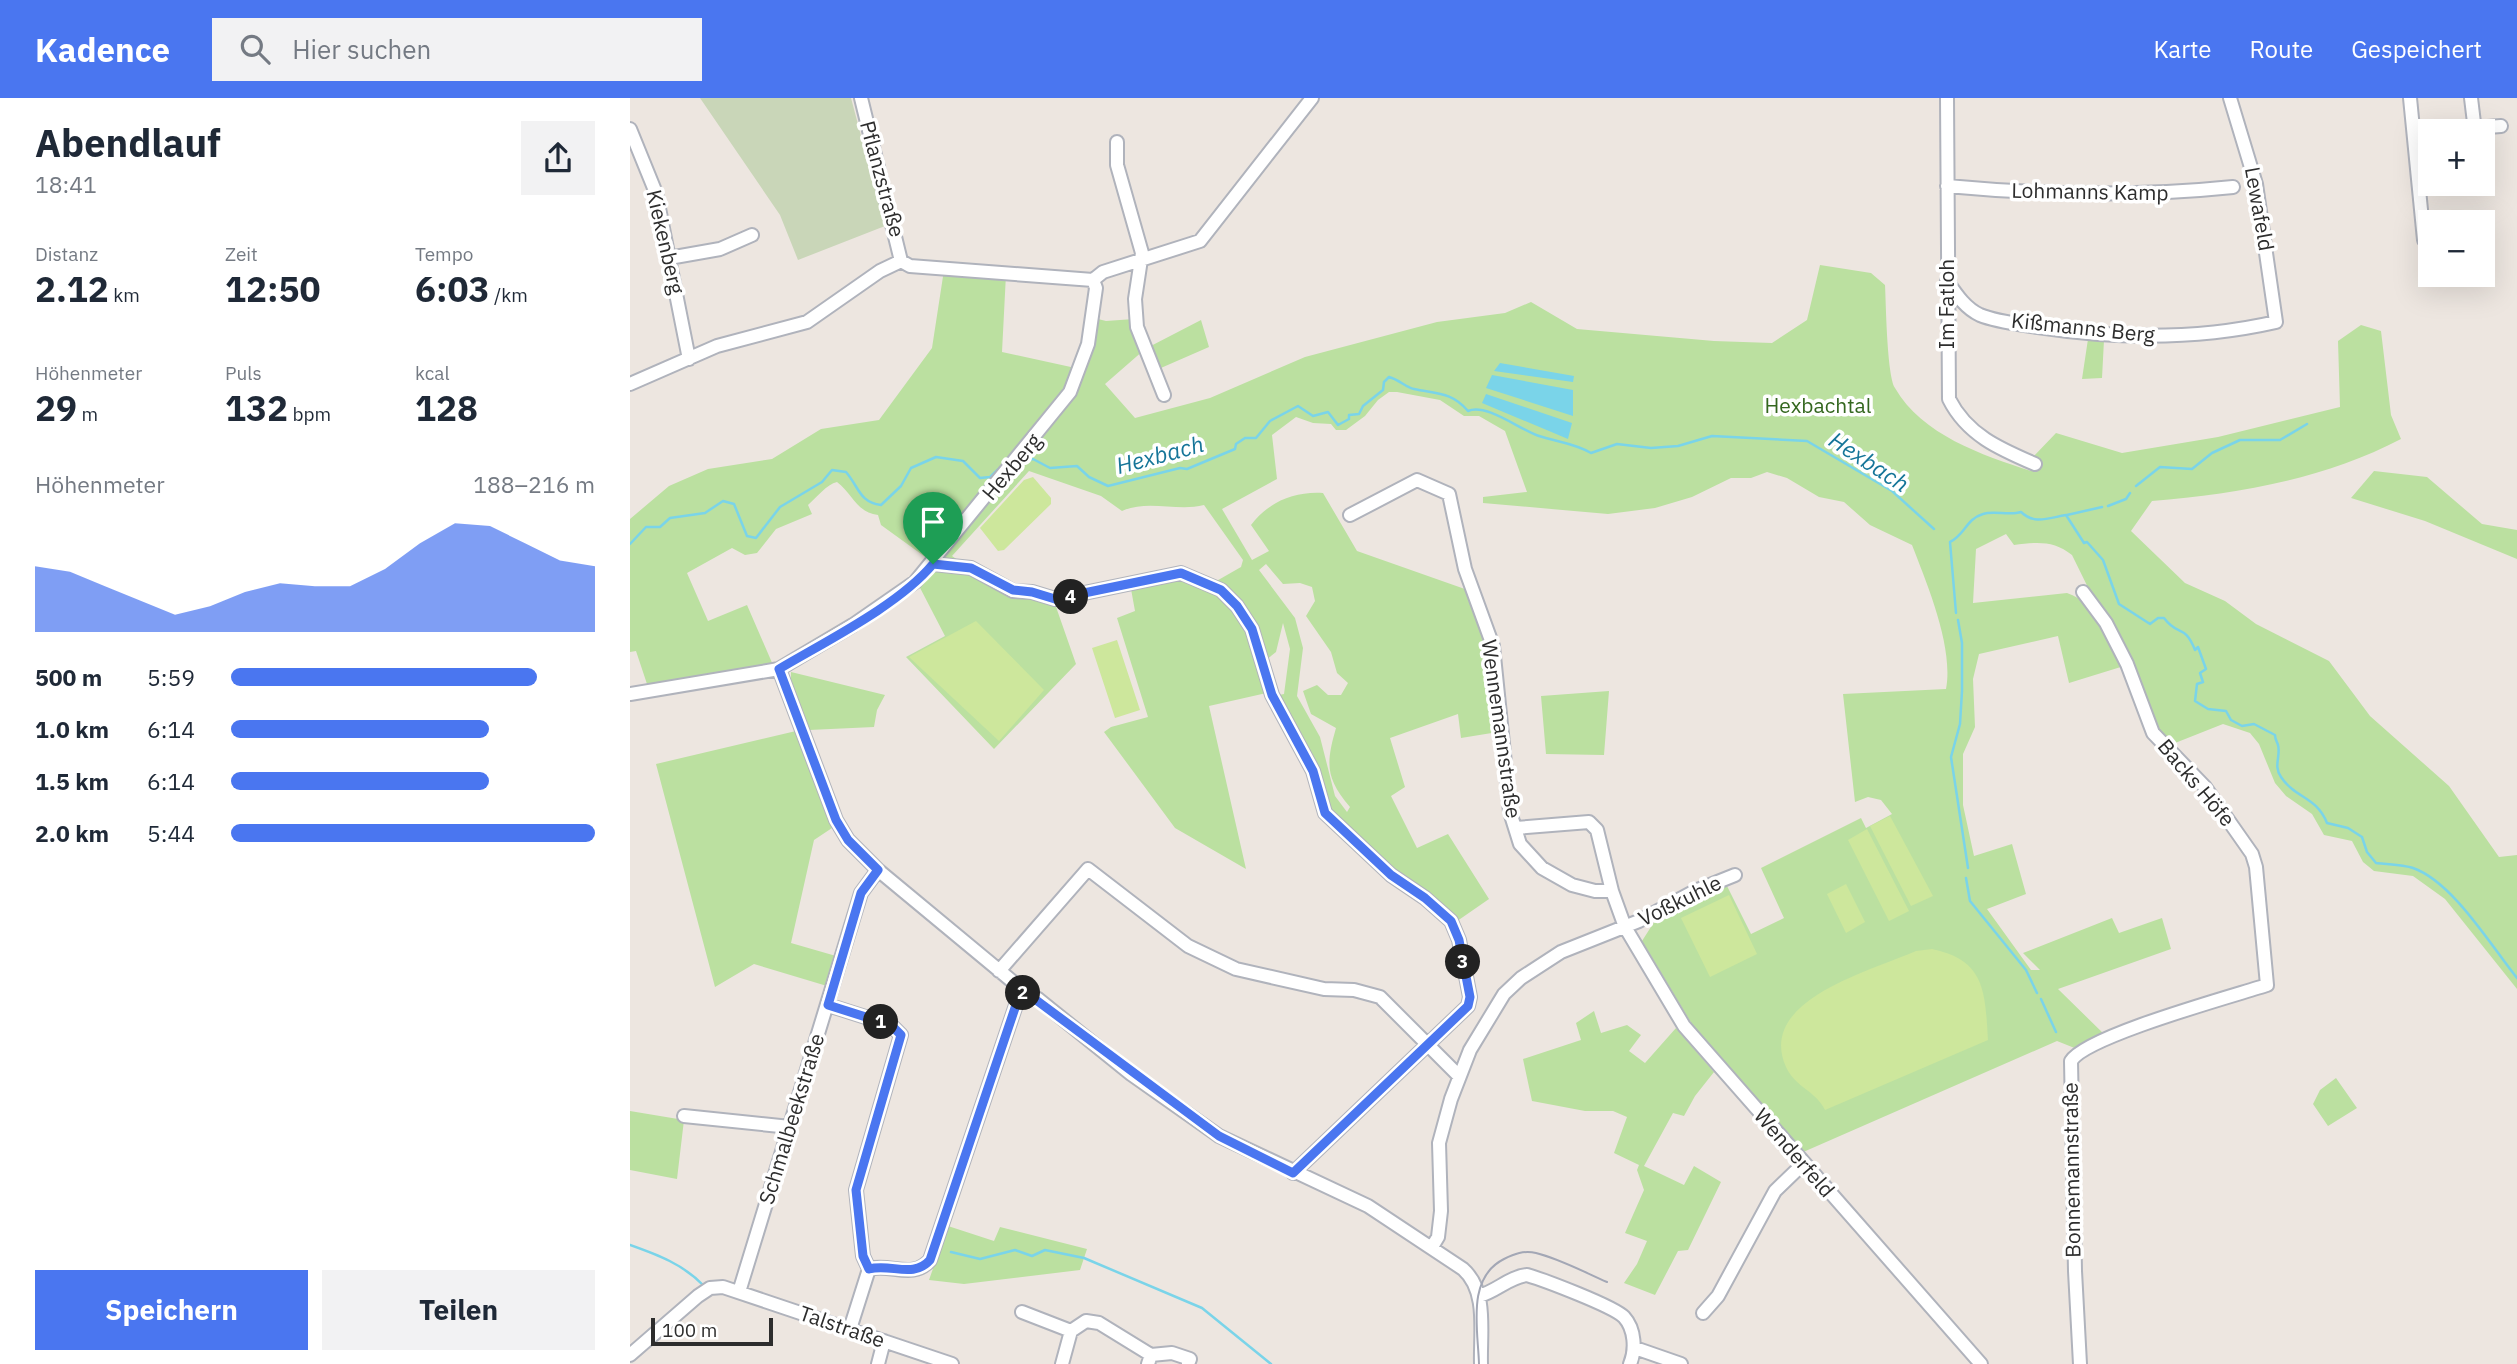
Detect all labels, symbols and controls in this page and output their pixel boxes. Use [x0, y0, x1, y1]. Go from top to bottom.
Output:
search box [212, 18, 702, 81]
text: Kadence [35, 28, 170, 71]
icon: search [236, 30, 274, 68]
text: Hier suchen [292, 32, 431, 66]
text: Karte [2153, 33, 2212, 65]
text: Route [2250, 33, 2313, 65]
text: Gespeichert [2351, 33, 2482, 65]
street label: Pflanzstraße [854, 117, 912, 240]
text: Abendlauf [35, 118, 221, 167]
map controls [2418, 119, 2495, 287]
button: + [2418, 119, 2495, 196]
button: share [521, 121, 595, 195]
street label: Lewafeld [2239, 165, 2281, 253]
text: 18:41 [35, 169, 97, 199]
street label: Lohmanns Kamp [2011, 176, 2169, 206]
street label: Kiekenberg [640, 187, 692, 297]
button: − [2418, 210, 2495, 287]
text: Distanz [35, 242, 98, 266]
text: Zeit [225, 242, 258, 266]
text: Tempo [415, 242, 473, 266]
street label: Im Fatloh [1932, 259, 1960, 349]
text: 2.12 [35, 266, 109, 312]
text: 12:50 [225, 266, 321, 312]
text: 6:03 [415, 266, 490, 312]
text: km [109, 283, 140, 307]
text: /km [490, 283, 528, 307]
street label: Kißmanns Berg [2010, 306, 2156, 348]
text: Höhenmeter [35, 361, 142, 385]
text: Puls [225, 361, 262, 385]
text: kcal [415, 361, 450, 385]
text: 29 [35, 385, 77, 431]
text: 132 [225, 385, 288, 431]
text: 128 [415, 385, 478, 431]
park label: Hexbachtal [1765, 391, 1872, 419]
text: m [77, 402, 98, 426]
text: bpm [288, 402, 331, 426]
water label: Hexbach [1824, 424, 1915, 498]
street label: Hexberg [975, 427, 1047, 506]
water label: Hexbach [1113, 428, 1207, 480]
text: Höhenmeter [35, 469, 165, 499]
text: 188–216 m [473, 469, 595, 499]
pin [903, 492, 963, 564]
icon: arrive [914, 503, 952, 541]
pin: 4 [1054, 580, 1088, 614]
text: 4 [1065, 584, 1076, 608]
street label: Wennemannstraße [1476, 638, 1528, 820]
text: 500 m [35, 662, 102, 692]
text: 5:59 [147, 662, 195, 692]
text: 1.0 km [35, 714, 109, 744]
text: 6:14 [147, 714, 195, 744]
street label: Backs Höfe [2152, 733, 2242, 832]
text: 1.5 km [35, 766, 109, 796]
text: 6:14 [147, 766, 195, 796]
text: 2.0 km [35, 818, 109, 848]
text: 5:44 [147, 818, 195, 848]
street label: Voßkuhle [1633, 868, 1726, 932]
pin: 3 [1446, 944, 1480, 980]
text: 3 [1457, 949, 1468, 973]
pin: 2 [1006, 976, 1040, 1010]
text: 2 [1017, 980, 1028, 1004]
pin: 1 [863, 1004, 898, 1040]
text: 1 [875, 1009, 886, 1033]
street label: Schmalbeekstraße [752, 1030, 830, 1208]
street label: Bonnemannstraße [2055, 1082, 2087, 1258]
street label: Wenderfeld [1748, 1102, 1841, 1203]
button: Speichern [35, 1270, 308, 1350]
button: Teilen [322, 1270, 595, 1350]
street label: Talstraße [796, 1298, 889, 1354]
scale bar [651, 1315, 774, 1347]
text: 100 m [662, 1318, 717, 1342]

